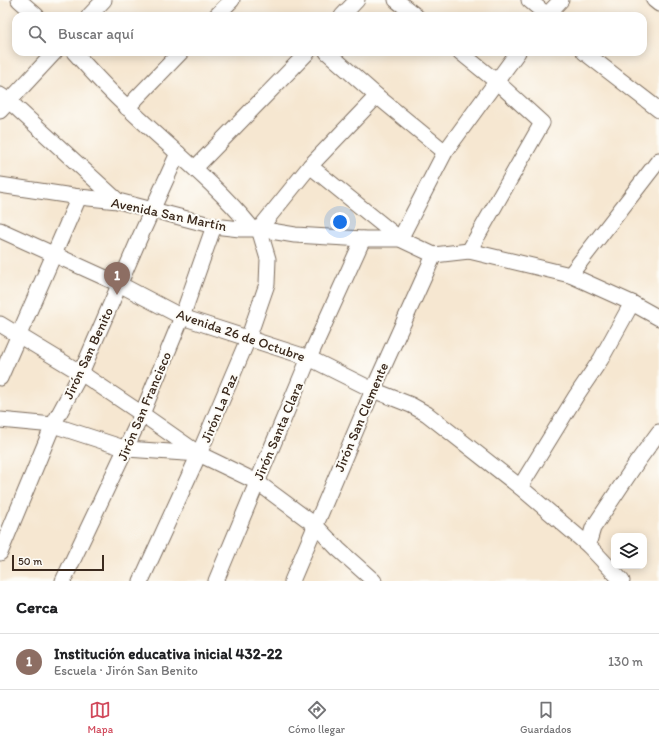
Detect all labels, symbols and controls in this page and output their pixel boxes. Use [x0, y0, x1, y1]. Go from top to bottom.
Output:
search box [12, 12, 647, 56]
icon: search [26, 23, 48, 45]
text: Buscar aquí [58, 25, 134, 43]
street label: Avenida San Martín [110, 194, 228, 235]
your location [330, 212, 350, 232]
pin: 1 [104, 262, 130, 295]
street label: Jirón San Benito [60, 305, 117, 402]
street label: Avenida 26 de Octubre [174, 305, 308, 366]
street label: Jirón San Francisco [114, 349, 175, 463]
street label: Jirón San Clemente [331, 360, 392, 474]
street label: Jirón La Paz [197, 371, 242, 445]
street label: Jirón Santa Clara [250, 380, 307, 483]
map controls [611, 533, 647, 569]
button: layers [611, 533, 647, 569]
scale bar [12, 553, 104, 572]
text: 50 m [18, 555, 42, 568]
text: Cerca [16, 597, 58, 617]
text: Institución educativa inicial 432-22 [54, 645, 282, 663]
text: 1 [26, 654, 32, 669]
text: 130 m [608, 654, 643, 669]
text: Escuela · Jirón San Benito [54, 663, 198, 678]
tab: Mapa [87, 699, 113, 736]
tab: Cómo llegar [288, 699, 345, 736]
tab: Guardados [520, 699, 572, 736]

